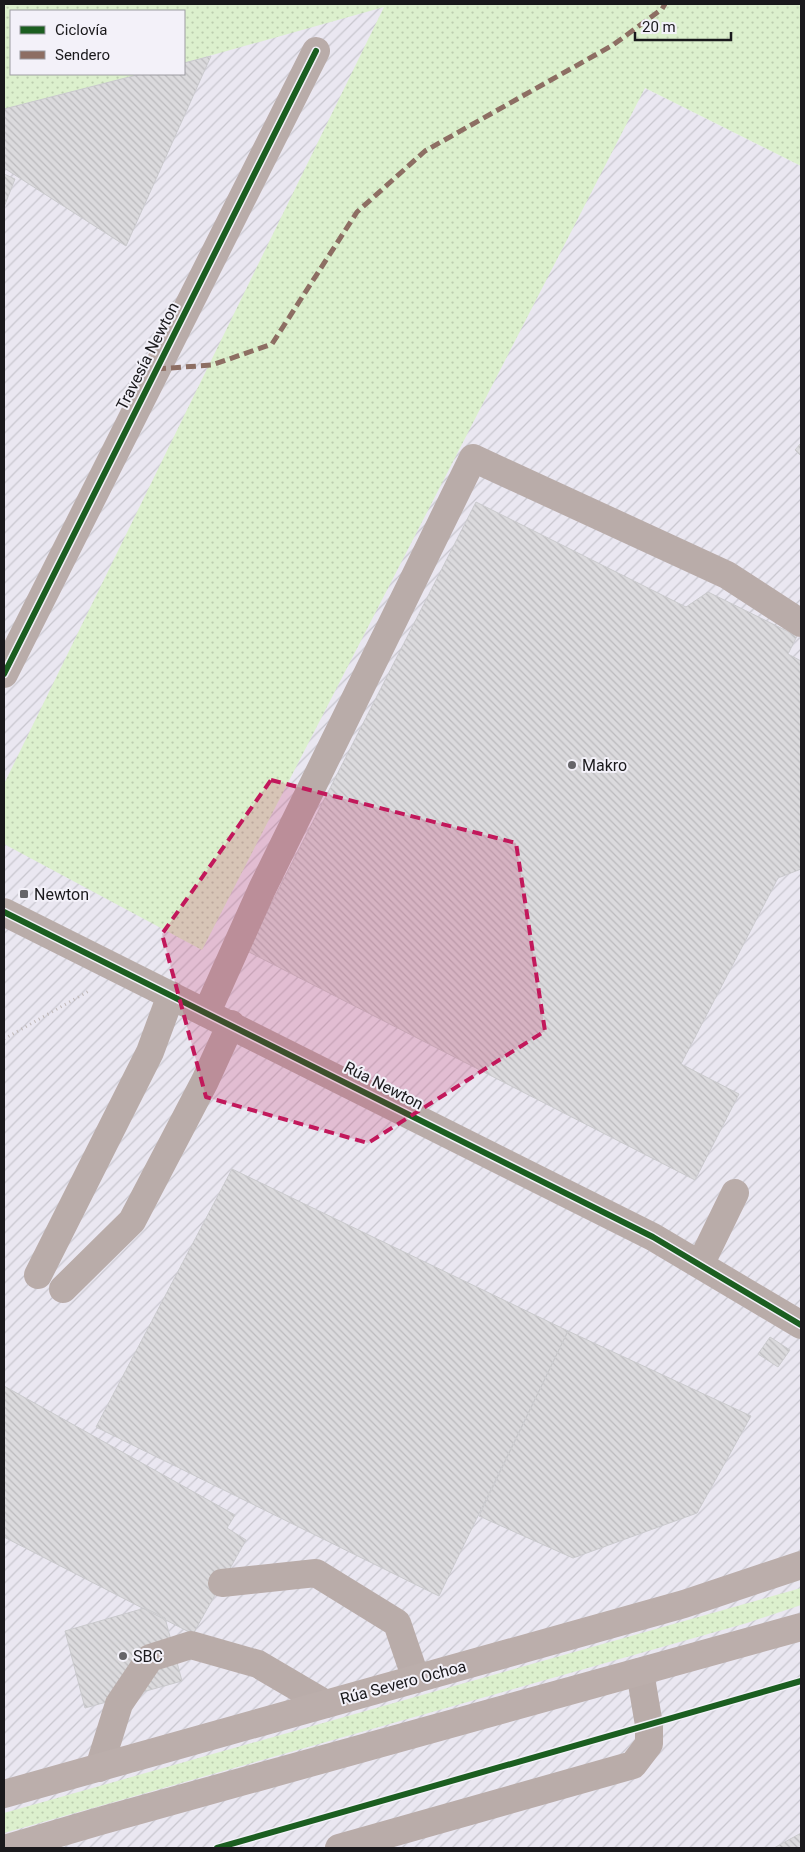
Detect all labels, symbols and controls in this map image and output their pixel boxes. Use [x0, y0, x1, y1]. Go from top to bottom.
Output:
legend [10, 10, 185, 75]
scale bar [635, 10, 731, 42]
text: 20 m [642, 18, 676, 36]
text: Ciclovía [55, 21, 108, 39]
text: Sendero [55, 46, 110, 64]
street label: Travesía Newton [112, 299, 183, 413]
place label: Makro [582, 756, 627, 775]
marker: Makro [566, 759, 578, 771]
place label: Newton [34, 885, 89, 904]
marker: Newton [18, 888, 30, 900]
street label: Rúa Newton [341, 1057, 427, 1114]
place label: SBC [133, 1647, 163, 1666]
marker: SBC [117, 1650, 129, 1662]
street label: Rúa Severo Ochoa [338, 1657, 468, 1708]

